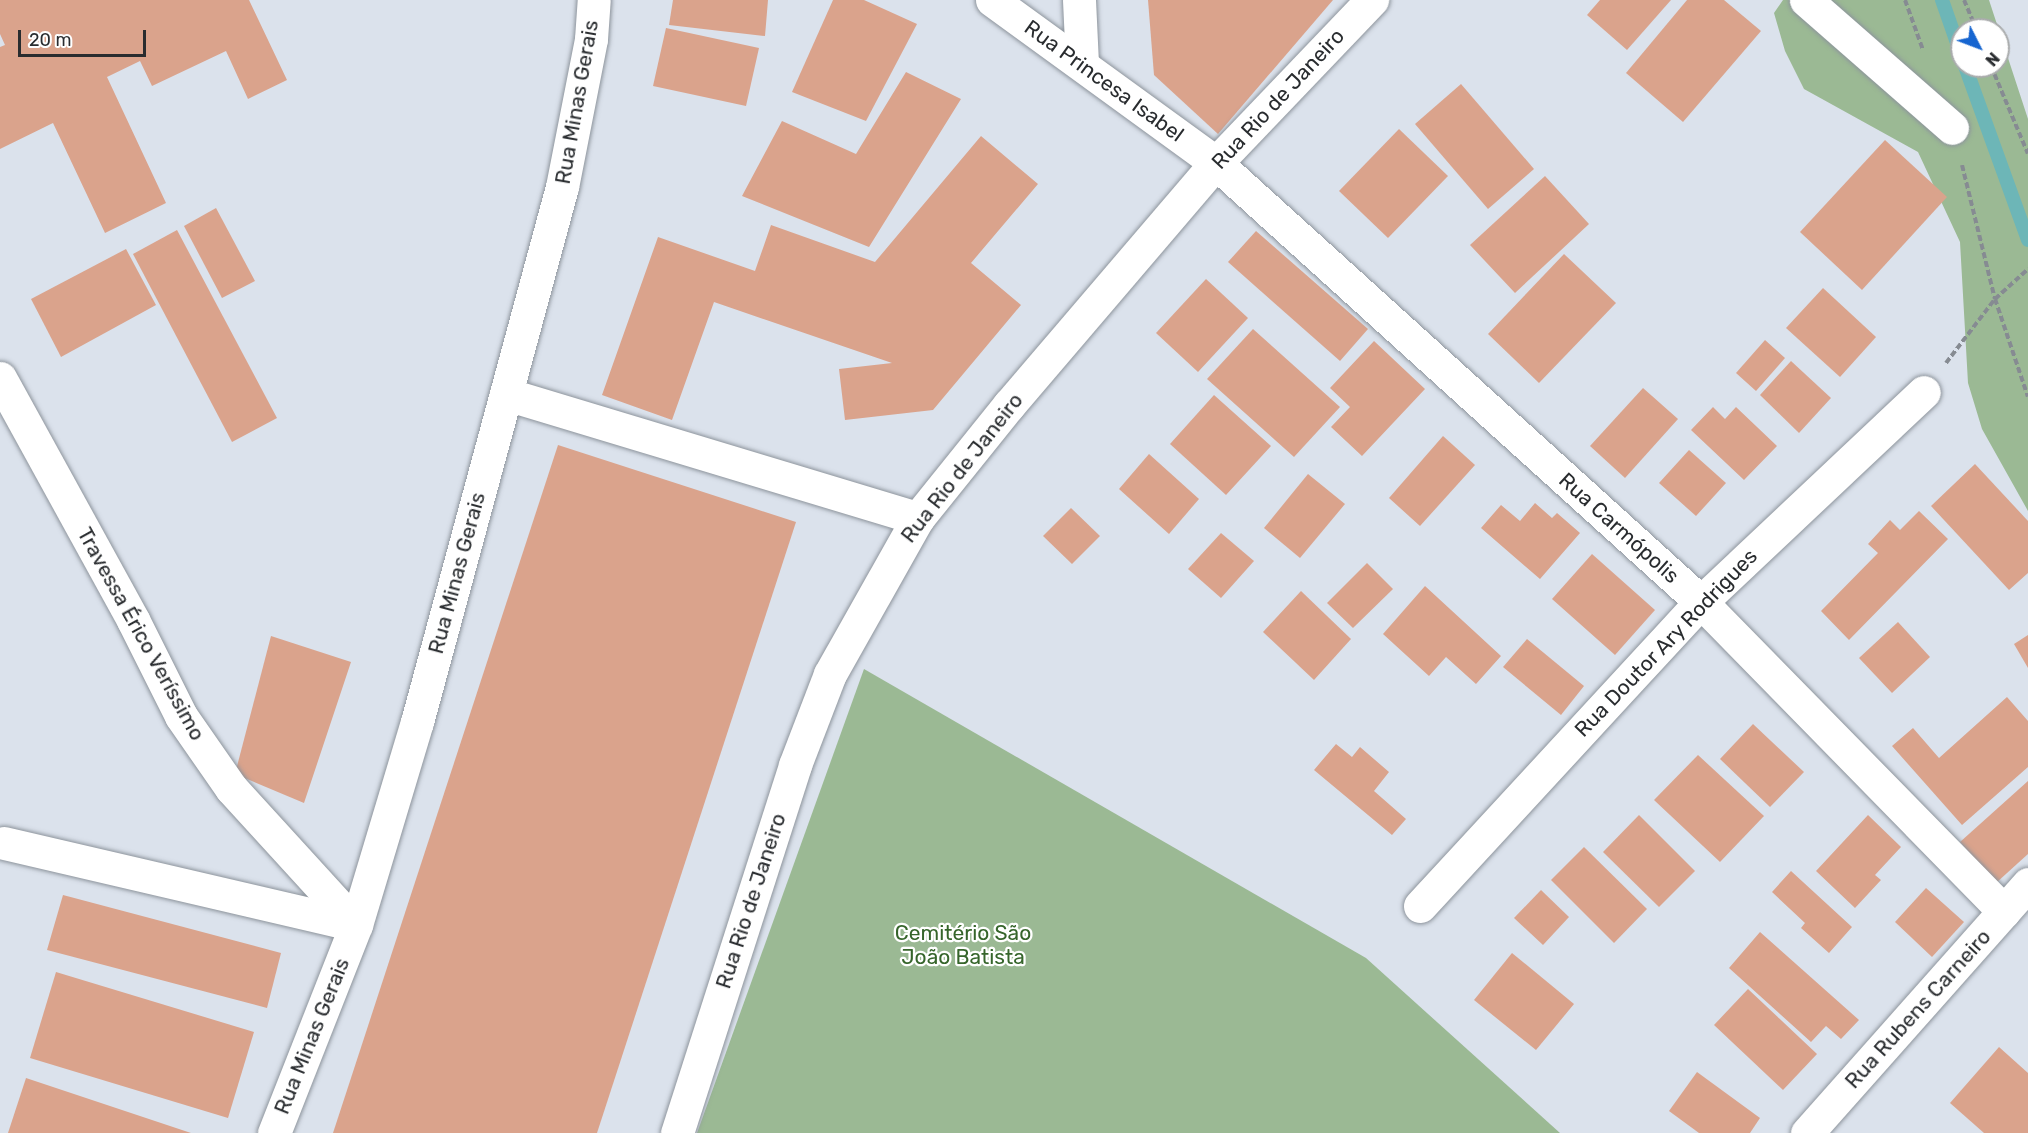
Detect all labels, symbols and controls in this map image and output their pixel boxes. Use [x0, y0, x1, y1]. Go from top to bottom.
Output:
street label: Rua Princesa Isabel [1019, 15, 1189, 147]
scale bar [21, 18, 148, 56]
street label: Rua Minas Gerais [550, 18, 604, 186]
north arrow [1950, 18, 2010, 78]
street label: Rua Rio de Janeiro [1206, 24, 1350, 174]
text: 20 m [29, 29, 71, 51]
text: N [1981, 48, 2003, 70]
street label: Rua Rio de Janeiro [896, 388, 1028, 548]
street label: Rua Carmópolis [1554, 467, 1684, 589]
street label: Rua Minas Gerais [423, 489, 491, 657]
street label: Travessa Érico Veríssimo [72, 523, 210, 745]
street label: Rua Doutor Ary Rodrigues [1569, 543, 1763, 743]
street label: Rua Rio de Janeiro [711, 810, 791, 992]
park label: Cemitério São João Batista [895, 920, 1031, 970]
street label: Rua Rubens Carneiro [1840, 924, 1996, 1094]
street label: Rua Minas Gerais [269, 954, 355, 1118]

